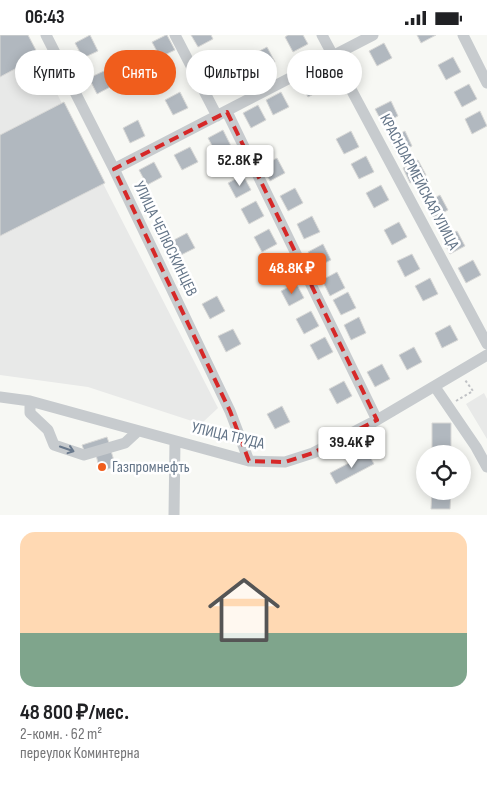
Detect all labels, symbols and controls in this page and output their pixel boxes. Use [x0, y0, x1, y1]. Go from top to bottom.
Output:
text: 06:43 [25, 6, 65, 29]
chip: Купить [15, 50, 94, 95]
chip: Снять [104, 50, 176, 95]
chip: Фильтры [186, 50, 277, 95]
chip: Новое [287, 50, 362, 95]
street label: КРАСНОАРМЕЙСКАЯ УЛИЦА [375, 111, 463, 253]
pin: 52.8K ₽ [194, 145, 286, 187]
text: 52.8K ₽ [218, 151, 262, 170]
street label: УЛИЦА ЧЕЛЮСКИНЦЕВ [129, 178, 201, 300]
pin: 48.8K ₽ [246, 253, 338, 295]
text: 48.8K ₽ [269, 259, 315, 278]
street label: УЛИЦА ТРУДА [190, 418, 266, 454]
pin: 39.4K ₽ [306, 427, 398, 469]
text: 39.4K ₽ [329, 433, 375, 452]
one-way arrow [58, 445, 74, 454]
map controls [416, 445, 471, 500]
button: locate [416, 445, 471, 500]
place label: Газпромнефть [112, 458, 190, 477]
marker: Газпромнефть [96, 461, 108, 473]
icon: home [199, 565, 289, 655]
text: 48 800 ₽/мес. [20, 700, 129, 725]
text: 2-комн. · 62 m² [20, 725, 102, 744]
text: переулок Коминтерна [20, 744, 140, 763]

